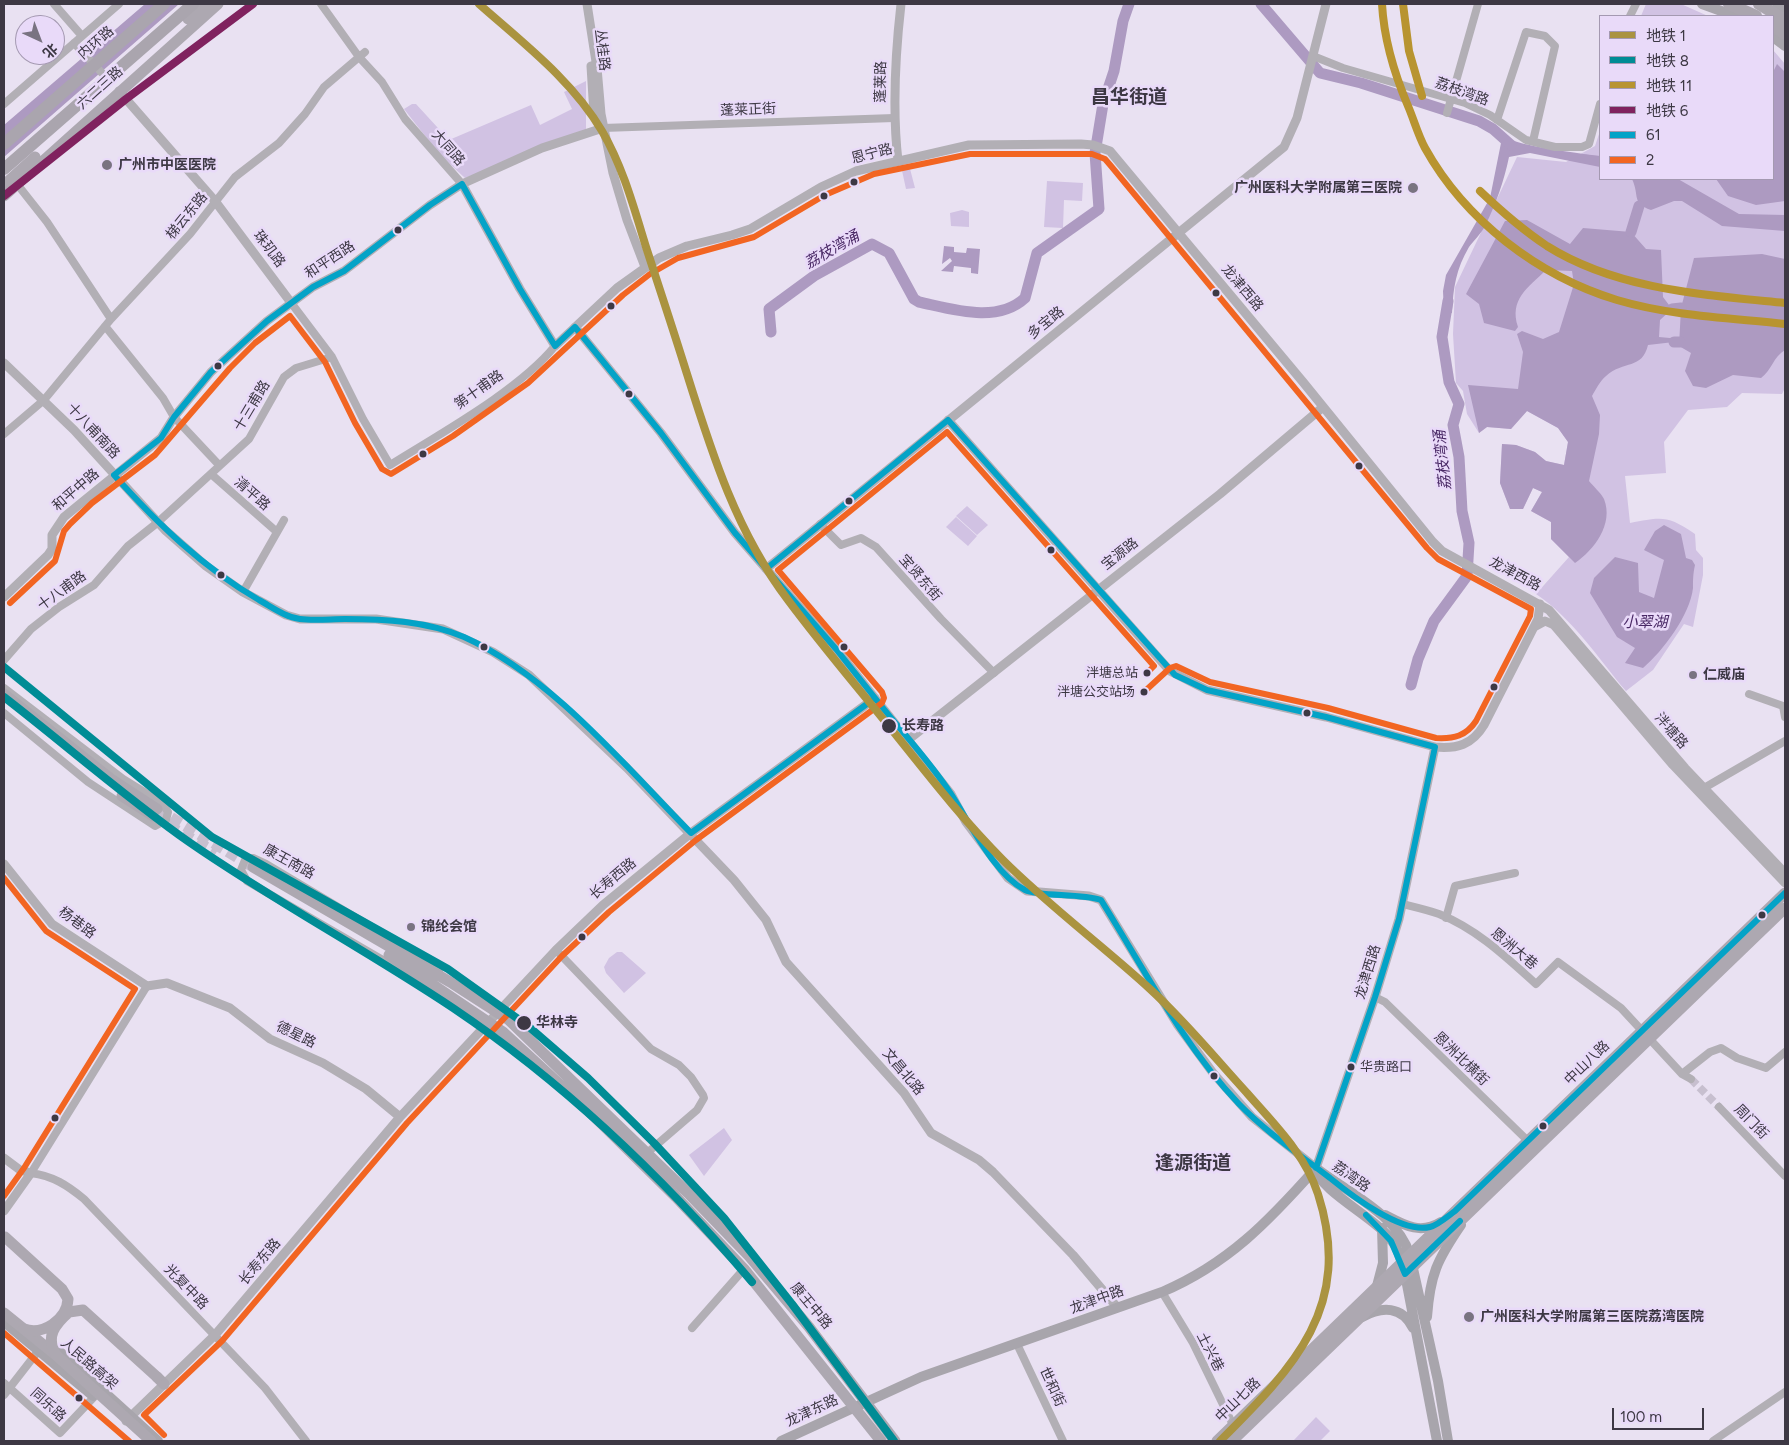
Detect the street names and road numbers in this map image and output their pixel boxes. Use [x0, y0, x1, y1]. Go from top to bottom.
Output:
street label: 内环路 [75, 23, 117, 63]
street label: 丛桂路 [591, 28, 613, 72]
street label: 蓬莱路 [872, 61, 890, 103]
street label: 六二三路 [74, 63, 126, 113]
street label: 荔枝湾路 [1433, 75, 1491, 109]
street label: 蓬莱正街 [720, 101, 776, 119]
street label: 大同路 [428, 127, 468, 169]
street label: 恩宁路 [850, 140, 894, 168]
street label: 梯云东路 [163, 189, 211, 243]
street label: 珠玑路 [250, 227, 288, 271]
street label: 和平西路 [302, 238, 358, 282]
street label: 龙津西路 [1218, 261, 1266, 315]
street label: 多宝路 [1024, 303, 1068, 343]
street label: 第十甫路 [451, 367, 507, 413]
street label: 十三甫路 [230, 378, 274, 434]
street label: 十八甫南路 [63, 400, 123, 462]
street label: 和平中路 [49, 465, 103, 515]
street label: 清平路 [231, 474, 273, 514]
street label: 宝源路 [1098, 534, 1142, 574]
street label: 宝贤东街 [895, 551, 945, 605]
street label: 龙津西路 [1486, 553, 1544, 595]
street label: 十八甫路 [34, 568, 90, 614]
street label: 泮塘路 [1651, 710, 1691, 752]
street label: 康王南路 [260, 841, 318, 883]
street label: 长寿西路 [586, 855, 640, 903]
street label: 杨巷路 [55, 904, 99, 942]
street label: 恩洲大巷 [1487, 925, 1541, 973]
street label: 龙津西路 [1352, 943, 1384, 1001]
street label: 德星路 [273, 1018, 319, 1052]
street label: 恩洲北横街 [1430, 1029, 1492, 1089]
street label: 中山八路 [1561, 1038, 1613, 1088]
street label: 文昌北路 [879, 1045, 927, 1099]
street label: 周门街 [1730, 1101, 1772, 1143]
street label: 荔湾路 [1329, 1158, 1373, 1196]
street label: 长寿东路 [236, 1235, 284, 1289]
street label: 光复中路 [161, 1261, 211, 1313]
street label: 康王中路 [787, 1279, 835, 1333]
street label: 龙津中路 [1068, 1283, 1126, 1317]
street label: 土兴巷 [1193, 1329, 1227, 1375]
street label: 人民路高架 [57, 1335, 121, 1393]
street label: 世和街 [1036, 1364, 1068, 1410]
street label: 中山七路 [1212, 1375, 1264, 1425]
street label: 同乐路 [27, 1385, 69, 1425]
street label: 龙津东路 [783, 1392, 841, 1430]

